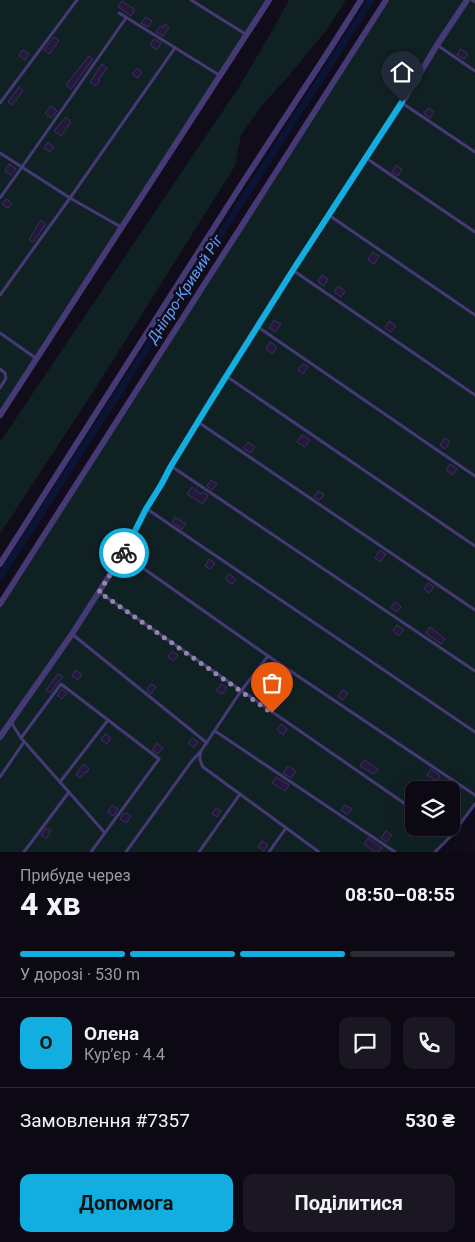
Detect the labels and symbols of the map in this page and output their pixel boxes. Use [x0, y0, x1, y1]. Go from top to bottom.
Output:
pin [381, 51, 423, 102]
water label: Дніпро-Кривий Ріг [143, 231, 227, 347]
courier [99, 528, 149, 578]
pin [251, 662, 293, 713]

